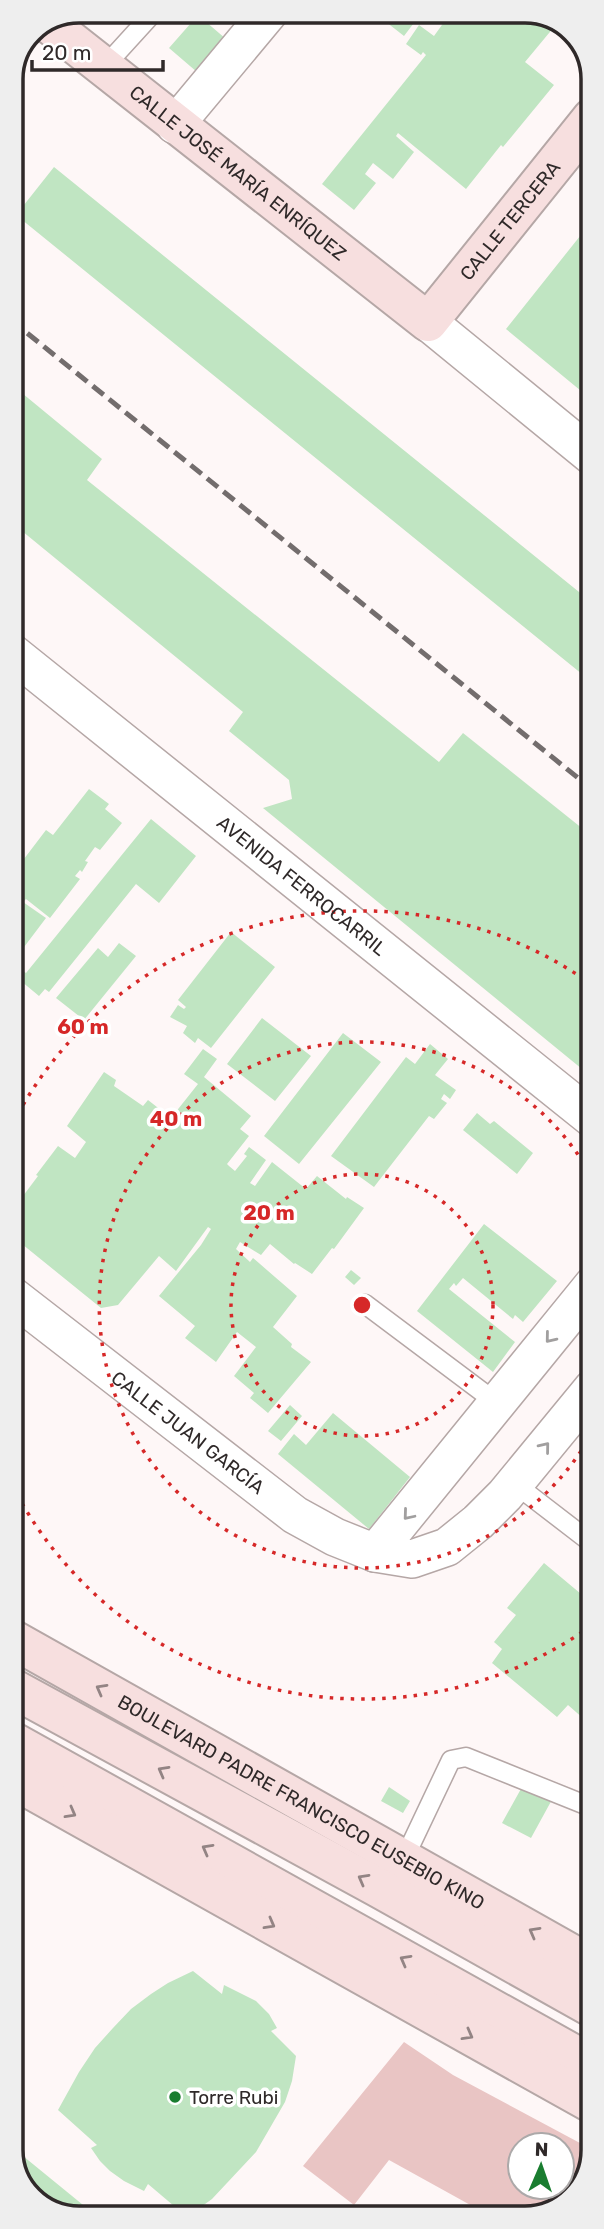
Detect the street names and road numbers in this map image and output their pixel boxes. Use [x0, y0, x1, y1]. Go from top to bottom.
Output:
street label: CALLE JOSÉ MARÍA ENRÍQUEZ [125, 81, 351, 265]
street label: CALLE TERCERA [455, 156, 565, 285]
street label: AVENIDA FERROCARRIL [212, 811, 391, 961]
street label: CALLE JUAN GARCÍA [107, 1366, 269, 1499]
street label: BOULEVARD PADRE FRANCISCO EUSEBIO KINO [114, 1690, 488, 1915]

